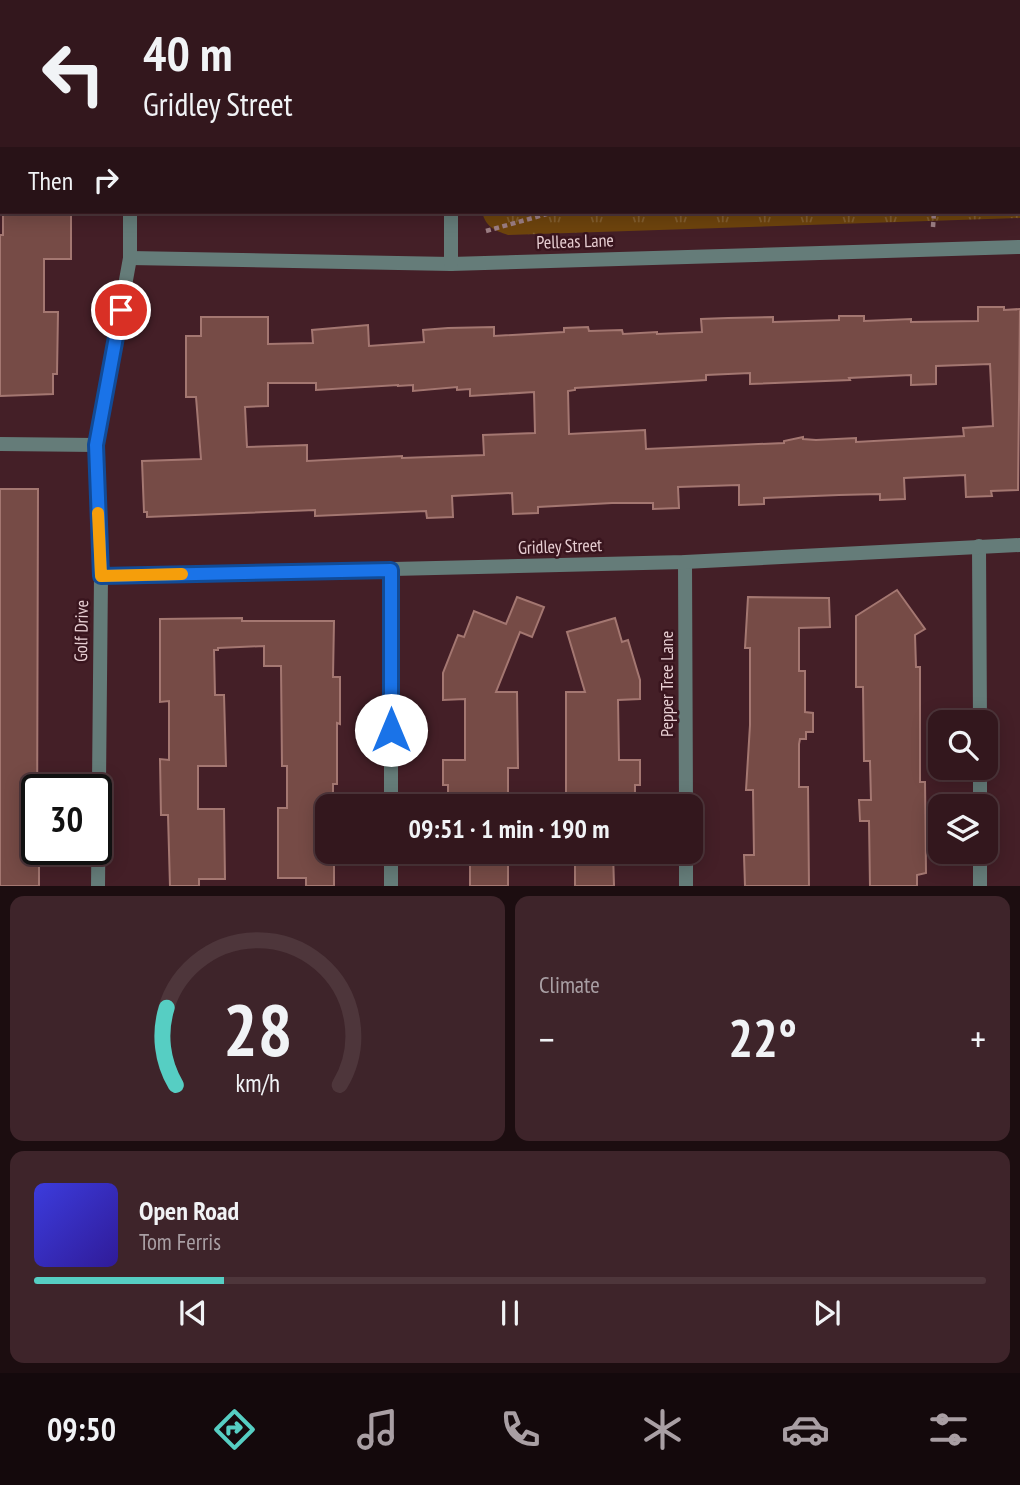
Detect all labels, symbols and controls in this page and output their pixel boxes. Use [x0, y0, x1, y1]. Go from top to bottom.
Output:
text: 40 m [143, 21, 232, 85]
icon: left [28, 28, 119, 119]
text: Gridley Street [143, 83, 293, 125]
icon: right [87, 161, 125, 199]
text: Then [28, 164, 73, 197]
street label: Pelleas Lane [536, 228, 614, 254]
pin [91, 280, 151, 340]
icon: arrive [102, 291, 140, 329]
street label: Gridley Street [518, 533, 602, 559]
street label: Golf Drive [69, 600, 93, 662]
street label: Pepper Tree Lane [655, 631, 678, 737]
position arrow [354, 693, 428, 767]
map controls [928, 710, 998, 864]
button: search [928, 710, 998, 780]
speed limit sign: 30 [21, 774, 112, 865]
button: layers [928, 794, 998, 864]
text: 09:51 · 1 min · 190 m [409, 812, 609, 845]
text: Climate [539, 970, 600, 999]
text: 28 [223, 981, 292, 1075]
text: 22° [728, 1004, 797, 1071]
text: − [539, 1014, 555, 1063]
text: + [970, 1014, 986, 1063]
text: km/h [235, 1066, 280, 1098]
text: Open Road [139, 1194, 239, 1227]
text: Tom Ferris [139, 1227, 221, 1256]
icon: previous [174, 1294, 212, 1332]
icon: pause [491, 1294, 529, 1332]
icon: next [808, 1294, 846, 1332]
icon: directions [210, 1405, 259, 1454]
icon: music [353, 1405, 402, 1454]
icon: phone [496, 1405, 545, 1454]
icon: climate [638, 1405, 687, 1454]
icon: car [781, 1405, 830, 1454]
icon: filters [924, 1405, 973, 1454]
text: 09:50 [47, 1408, 116, 1450]

